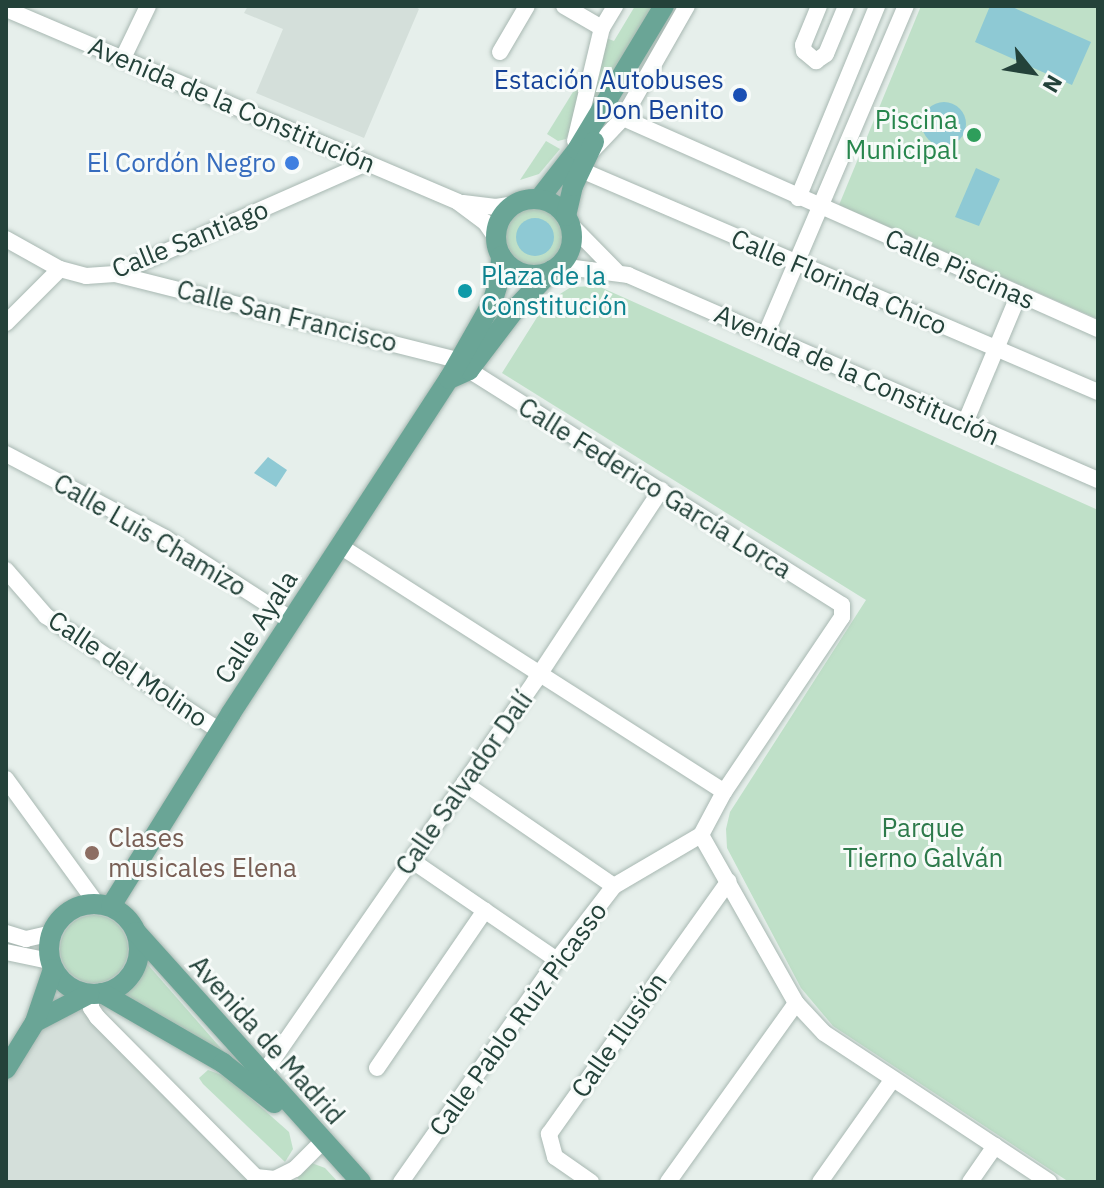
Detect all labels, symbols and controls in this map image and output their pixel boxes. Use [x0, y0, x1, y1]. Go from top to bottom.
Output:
street label: Avenida de la Constitución [84, 30, 380, 180]
north arrow [992, 32, 1072, 112]
place label: Estación Autobuses Don Benito [494, 64, 724, 126]
text: N [1037, 70, 1070, 98]
marker: Estación Autobuses Don Benito [731, 86, 749, 104]
place label: Piscina Municipal [845, 104, 958, 166]
marker: Piscina Municipal [965, 126, 983, 144]
place label: El Cordón Negro [87, 147, 276, 179]
marker: El Cordón Negro [283, 154, 301, 172]
street label: Calle Santiago [107, 193, 273, 285]
street label: Calle Florinda Chico [726, 222, 952, 342]
street label: Calle Piscinas [880, 222, 1040, 316]
place label: Plaza de la Constitución [481, 260, 627, 322]
street label: Calle San Francisco [173, 274, 401, 358]
marker: Plaza de la Constitución [456, 282, 474, 300]
street label: Avenida de la Constitución [710, 298, 1004, 452]
street label: Calle Federico García Lorca [513, 391, 797, 585]
street label: Calle Luis Chamizo [48, 467, 252, 603]
street label: Calle Ayala [208, 565, 304, 689]
street label: Calle del Molino [42, 604, 214, 734]
street label: Calle Salvador Dalí [389, 685, 539, 881]
park label: Parque Tierno Galván [843, 812, 1003, 874]
place label: Clases musicales Elena [108, 822, 297, 884]
marker: Clases musicales Elena [83, 844, 101, 862]
street label: Calle Pablo Ruiz Picasso [423, 896, 613, 1142]
street label: Avenida de Madrid [183, 949, 351, 1131]
street label: Calle Ilusión [565, 967, 673, 1103]

